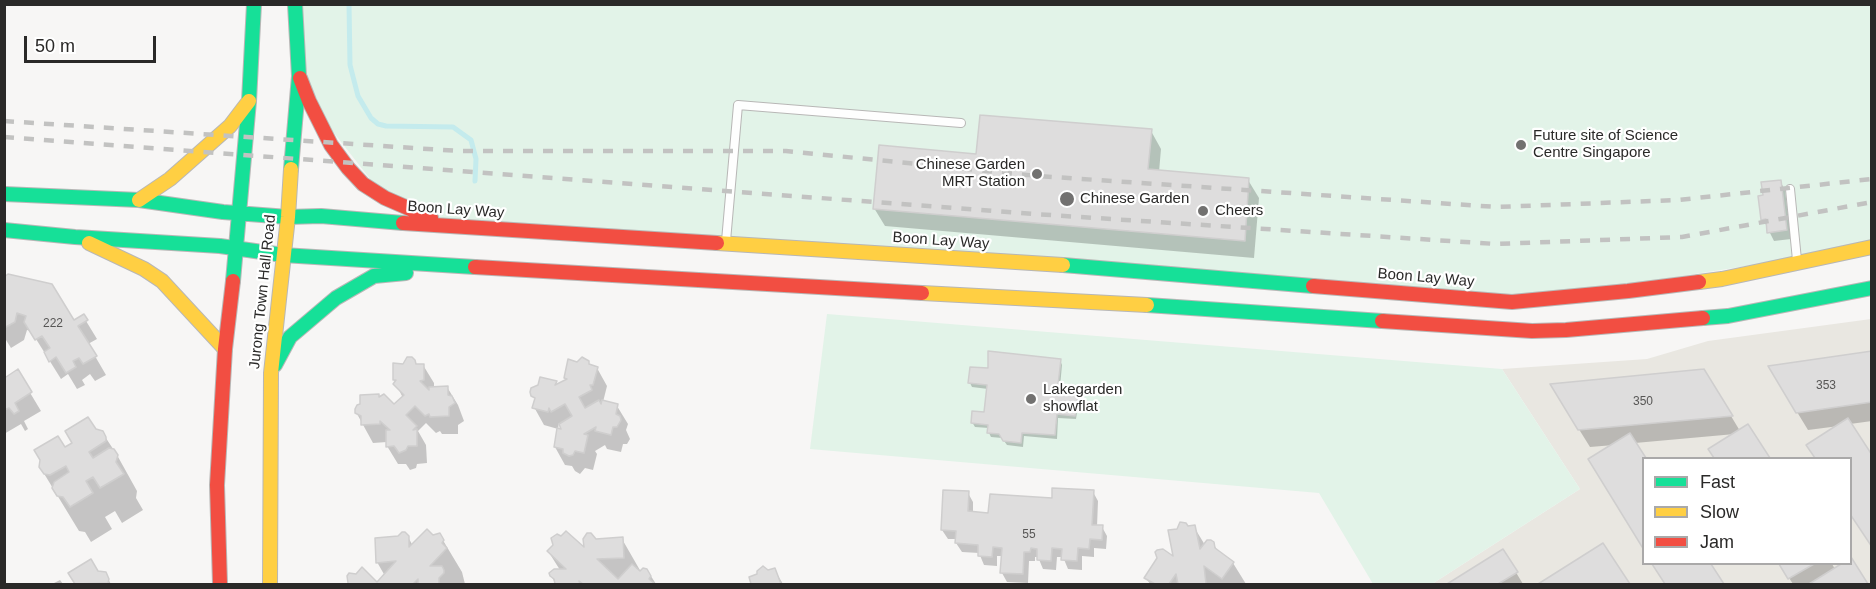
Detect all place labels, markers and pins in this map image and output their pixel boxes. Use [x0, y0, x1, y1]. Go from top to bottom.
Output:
place label: Future site of Science Centre Singapore [1533, 127, 1678, 162]
marker: Future site of Science Centre Singapore [1514, 138, 1528, 152]
place label: Chinese Garden MRT Station [916, 156, 1025, 191]
marker: Chinese Garden MRT Station [1030, 167, 1044, 181]
marker: Chinese Garden [1058, 190, 1076, 208]
place label: Chinese Garden [1080, 190, 1189, 208]
place label: Cheers [1215, 202, 1263, 220]
marker: Cheers [1196, 204, 1210, 218]
place label: Lakegarden showflat [1043, 381, 1122, 416]
marker: Lakegarden showflat [1024, 392, 1038, 406]

